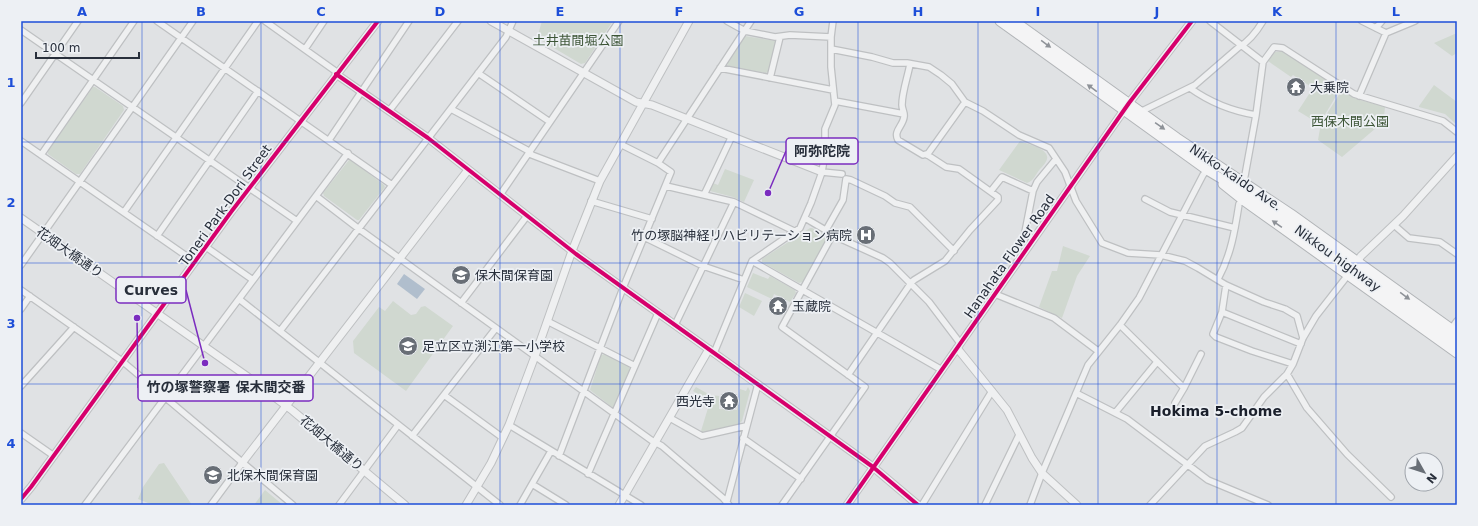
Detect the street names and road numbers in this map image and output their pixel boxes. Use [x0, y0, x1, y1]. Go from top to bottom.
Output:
street label: Nikko-kaido Ave. [1187, 141, 1285, 214]
street label: Toneri Park-Dori Street [176, 142, 274, 270]
street label: Hanahata Flower Road [961, 192, 1058, 321]
street label: Nikkou highway [1292, 222, 1384, 295]
street label: 花畑大橋通り [33, 224, 106, 281]
street label: 花畑大橋通り [297, 413, 366, 474]

